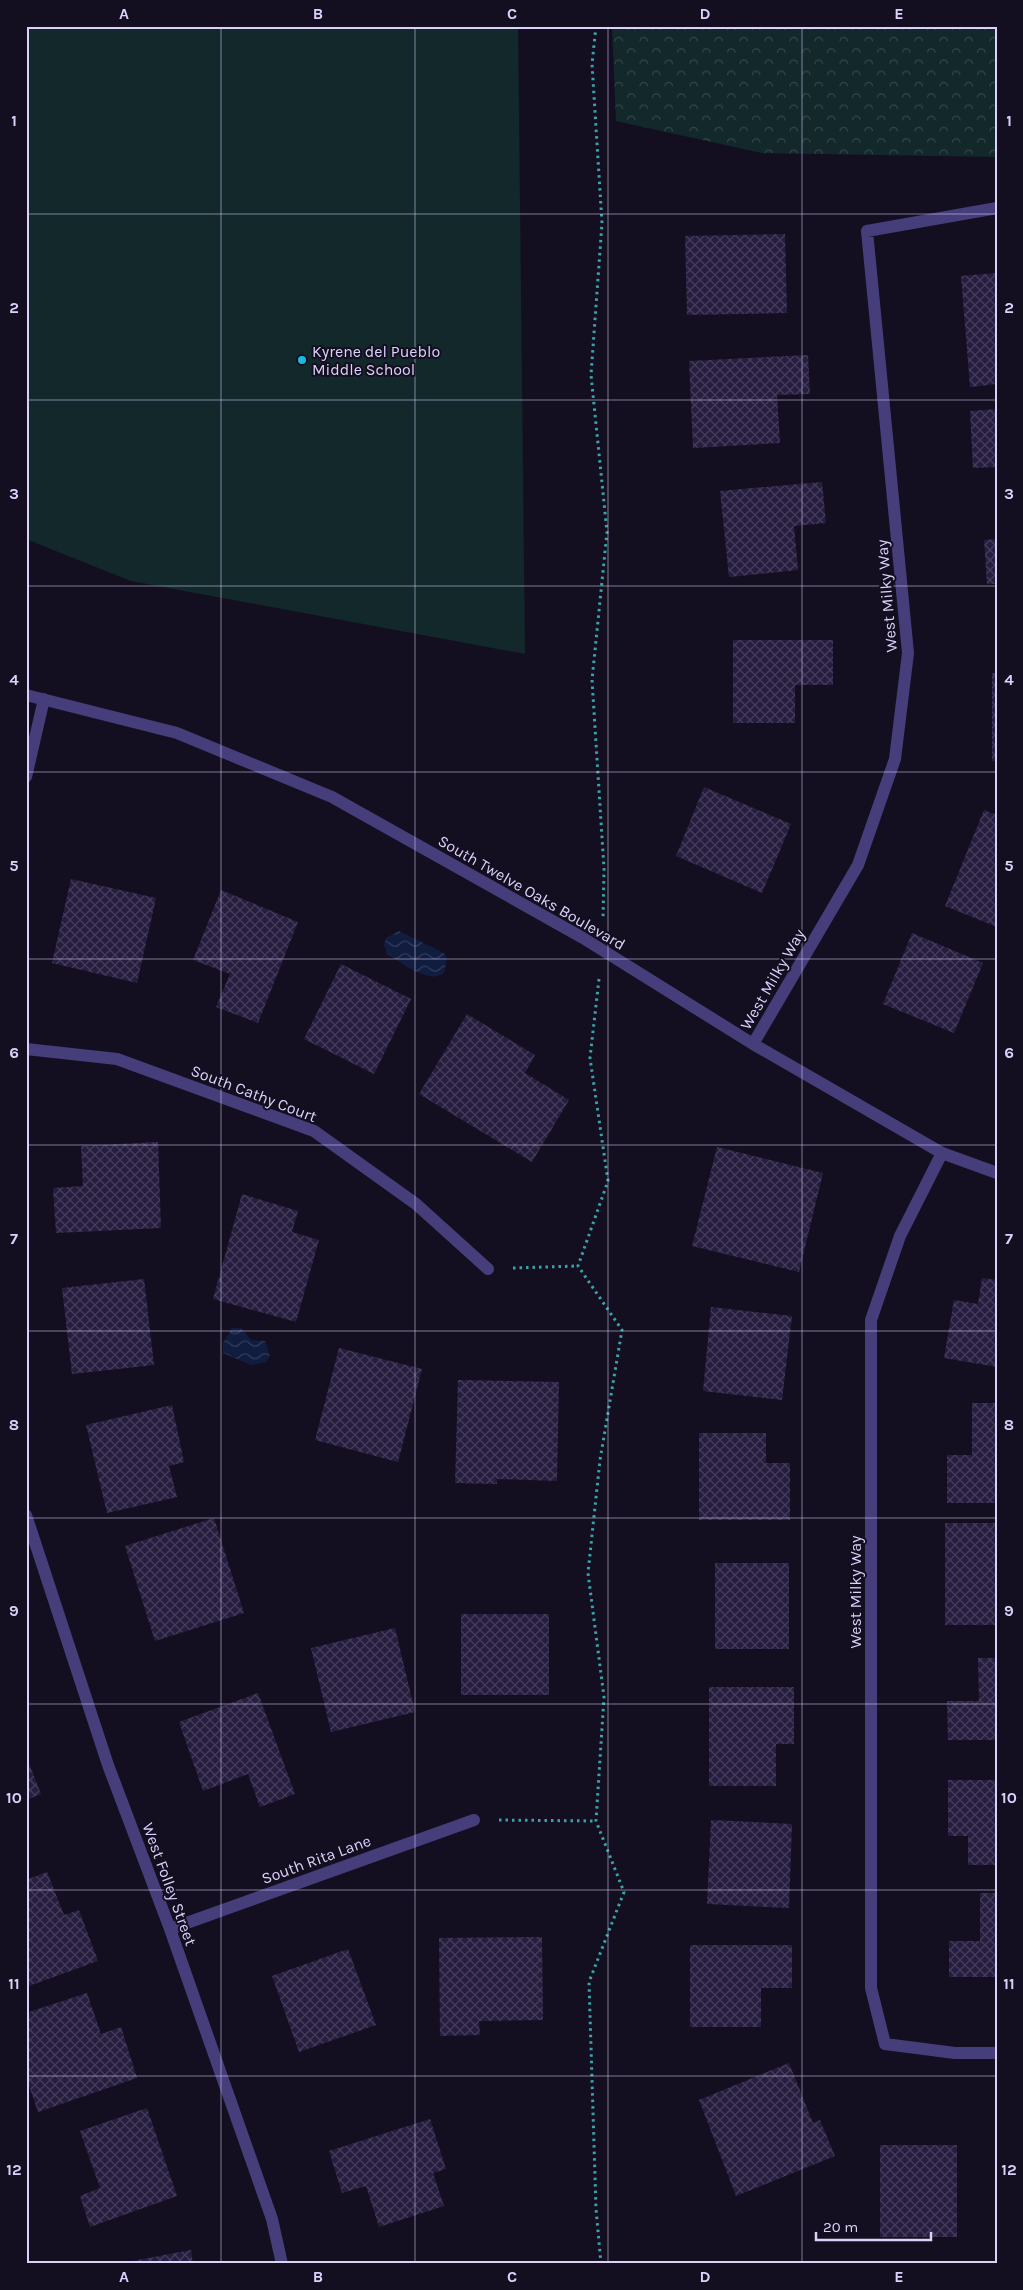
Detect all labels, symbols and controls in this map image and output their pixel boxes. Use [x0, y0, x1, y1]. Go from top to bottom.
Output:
text: A [119, 4, 129, 23]
text: B [313, 4, 323, 23]
text: C [507, 4, 517, 23]
text: D [700, 4, 711, 23]
text: E [894, 4, 904, 23]
text: 1 [11, 111, 17, 130]
text: 1 [1006, 111, 1012, 130]
text: 2 [9, 298, 19, 317]
text: 2 [1004, 298, 1014, 317]
place label: Kyrene del Pueblo Middle School [312, 342, 440, 379]
marker: Kyrene del Pueblo Middle School [296, 354, 308, 366]
text: 3 [9, 484, 19, 503]
text: 3 [1004, 484, 1014, 503]
street label: West Milky Way [872, 538, 901, 653]
text: 4 [9, 670, 19, 689]
text: 4 [1004, 670, 1014, 689]
street label: South Twelve Oaks Boulevard [435, 831, 629, 954]
text: 5 [9, 856, 19, 875]
text: 5 [1004, 856, 1014, 875]
street label: West Milky Way [736, 925, 809, 1033]
text: 6 [9, 1043, 19, 1062]
text: 6 [1004, 1043, 1014, 1062]
street label: South Cathy Court [188, 1061, 319, 1126]
text: 7 [10, 1229, 18, 1248]
text: 7 [1005, 1229, 1013, 1248]
text: 8 [9, 1415, 19, 1434]
text: 8 [1004, 1415, 1014, 1434]
street label: West Milky Way [846, 1535, 865, 1649]
text: 9 [9, 1601, 19, 1620]
text: 9 [1004, 1601, 1014, 1620]
text: 10 [6, 1788, 22, 1807]
text: 10 [1001, 1788, 1017, 1807]
street label: West Folley Street [138, 1820, 201, 1948]
street label: South Rita Lane [259, 1831, 373, 1888]
text: 11 [8, 1974, 20, 1993]
text: 11 [1003, 1974, 1015, 1993]
text: 12 [6, 2160, 22, 2179]
text: 12 [1001, 2160, 1017, 2179]
scale bar [816, 2210, 930, 2242]
text: 20 m [823, 2218, 858, 2236]
text: A [119, 2267, 129, 2286]
text: B [313, 2267, 323, 2286]
text: C [507, 2267, 517, 2286]
text: D [700, 2267, 711, 2286]
text: E [894, 2267, 904, 2286]

